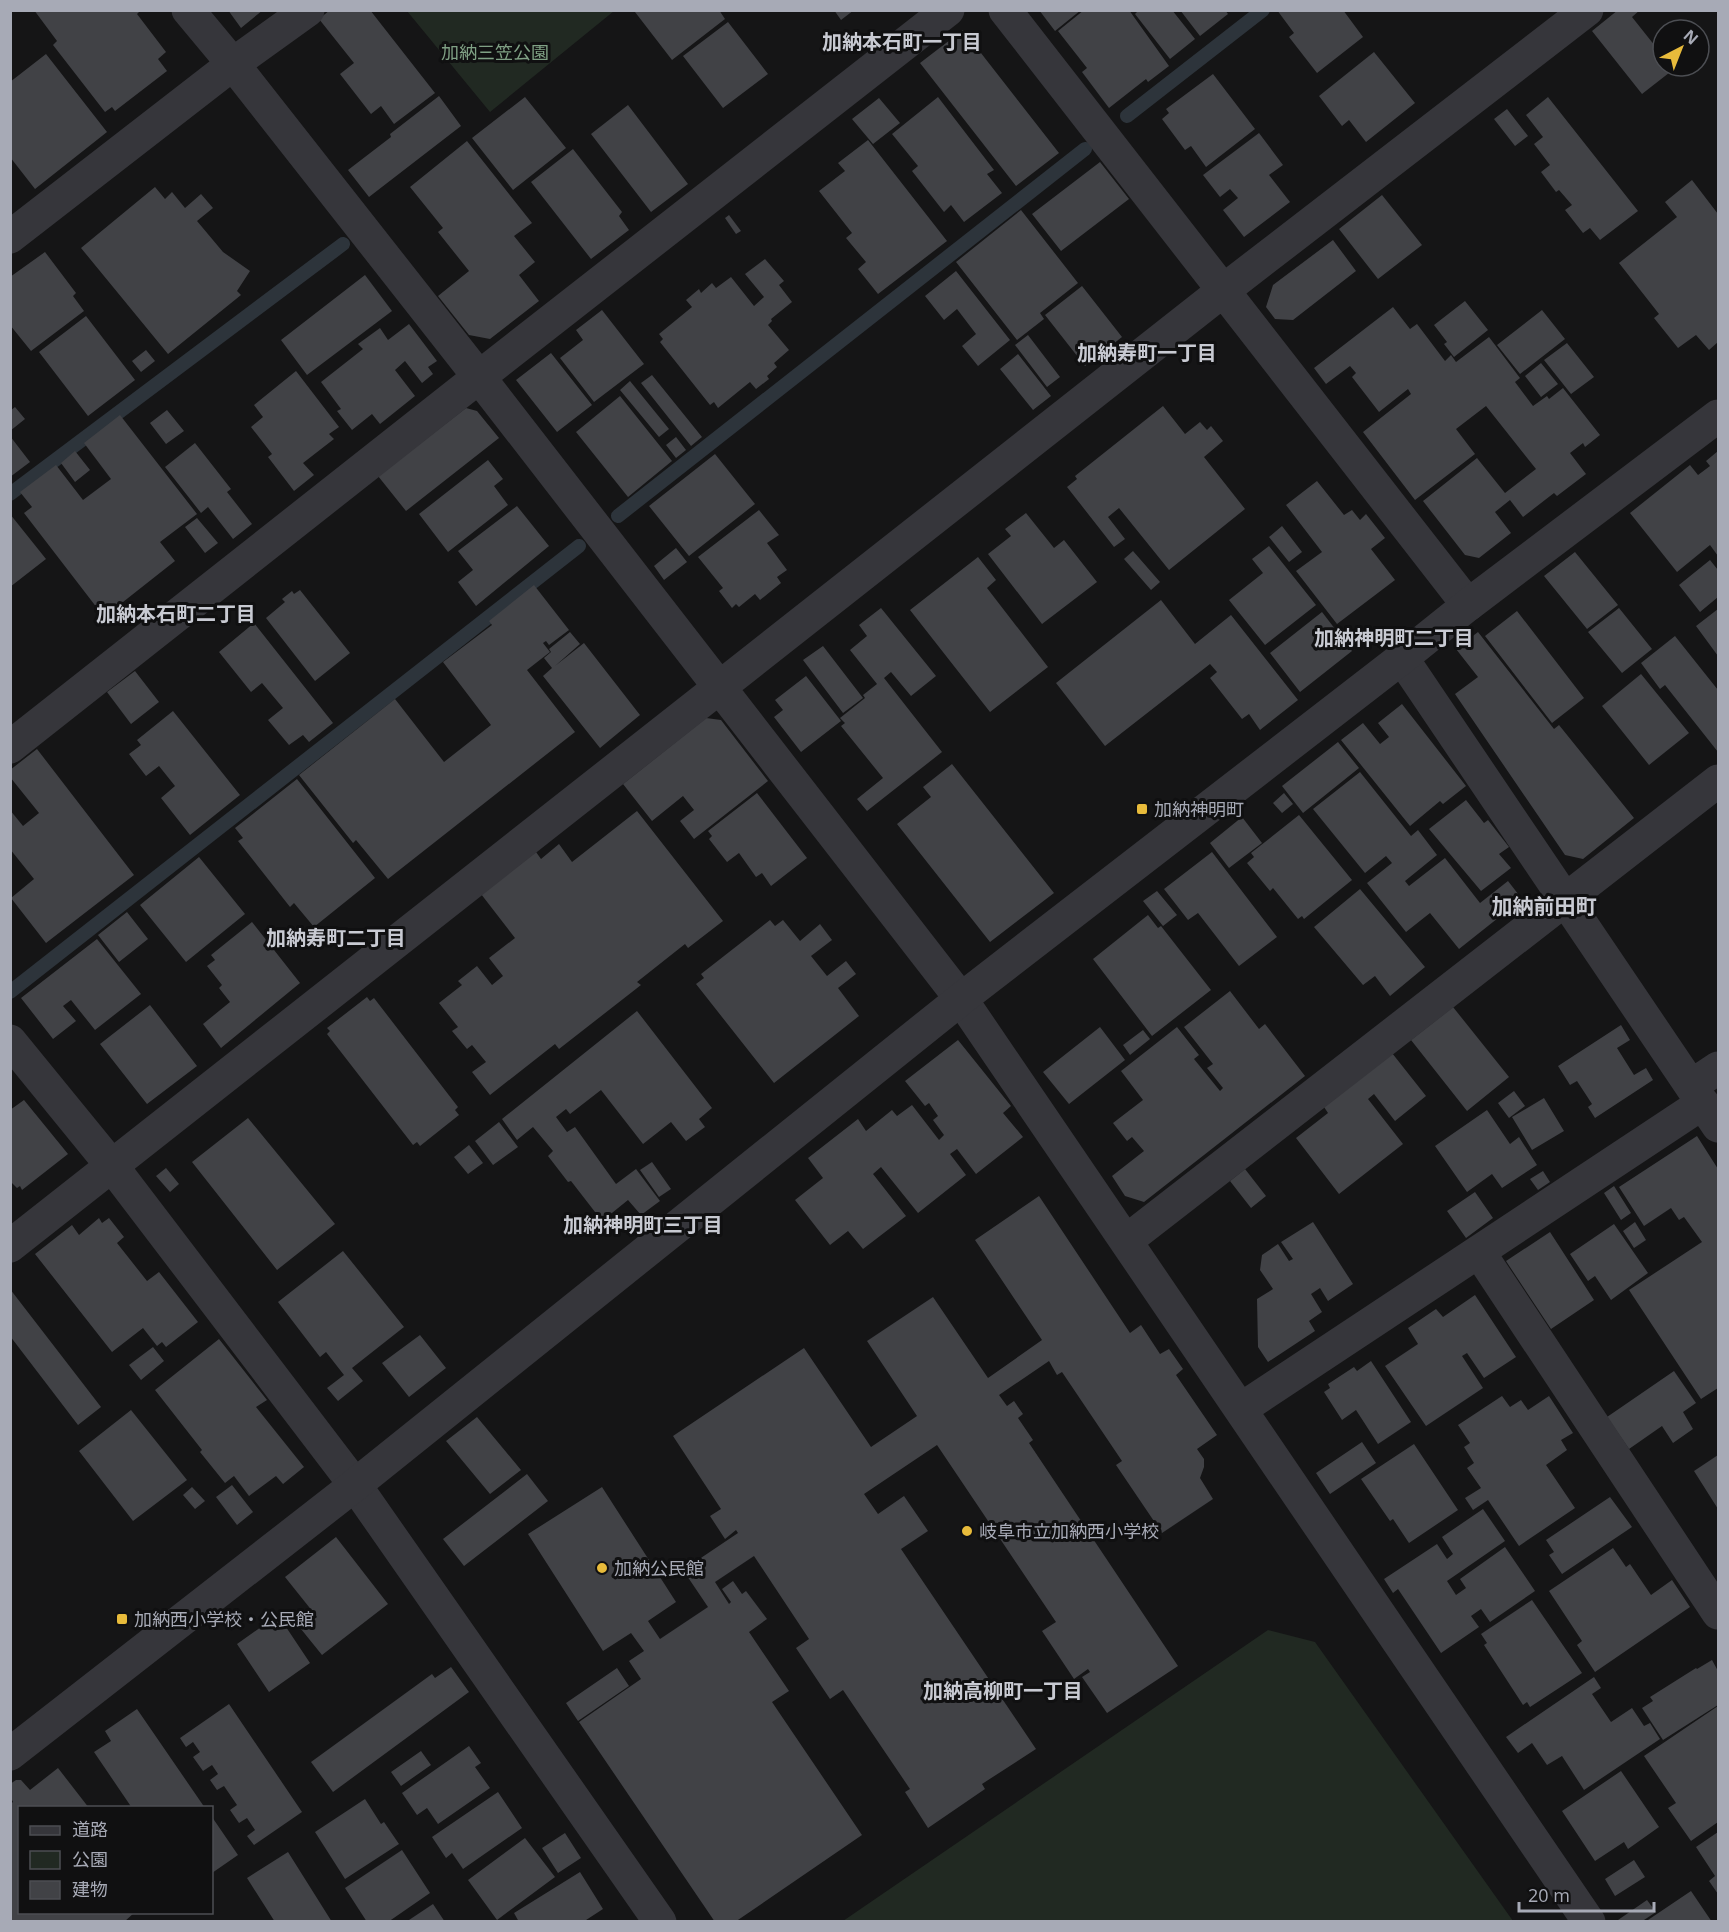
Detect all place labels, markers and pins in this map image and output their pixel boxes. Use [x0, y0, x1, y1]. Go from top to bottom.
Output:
place label: 加納神明町 [1154, 797, 1244, 821]
marker: 加納神明町 [1135, 802, 1149, 816]
place label: 岐阜市立加納西小学校 [979, 1519, 1159, 1543]
marker: 岐阜市立加納西小学校 [960, 1524, 974, 1538]
place label: 加納公民館 [614, 1556, 704, 1580]
marker: 加納公民館 [595, 1561, 609, 1575]
place label: 加納西小学校・公民館 [134, 1607, 314, 1631]
marker: 加納西小学校・公民館 [115, 1612, 129, 1626]

